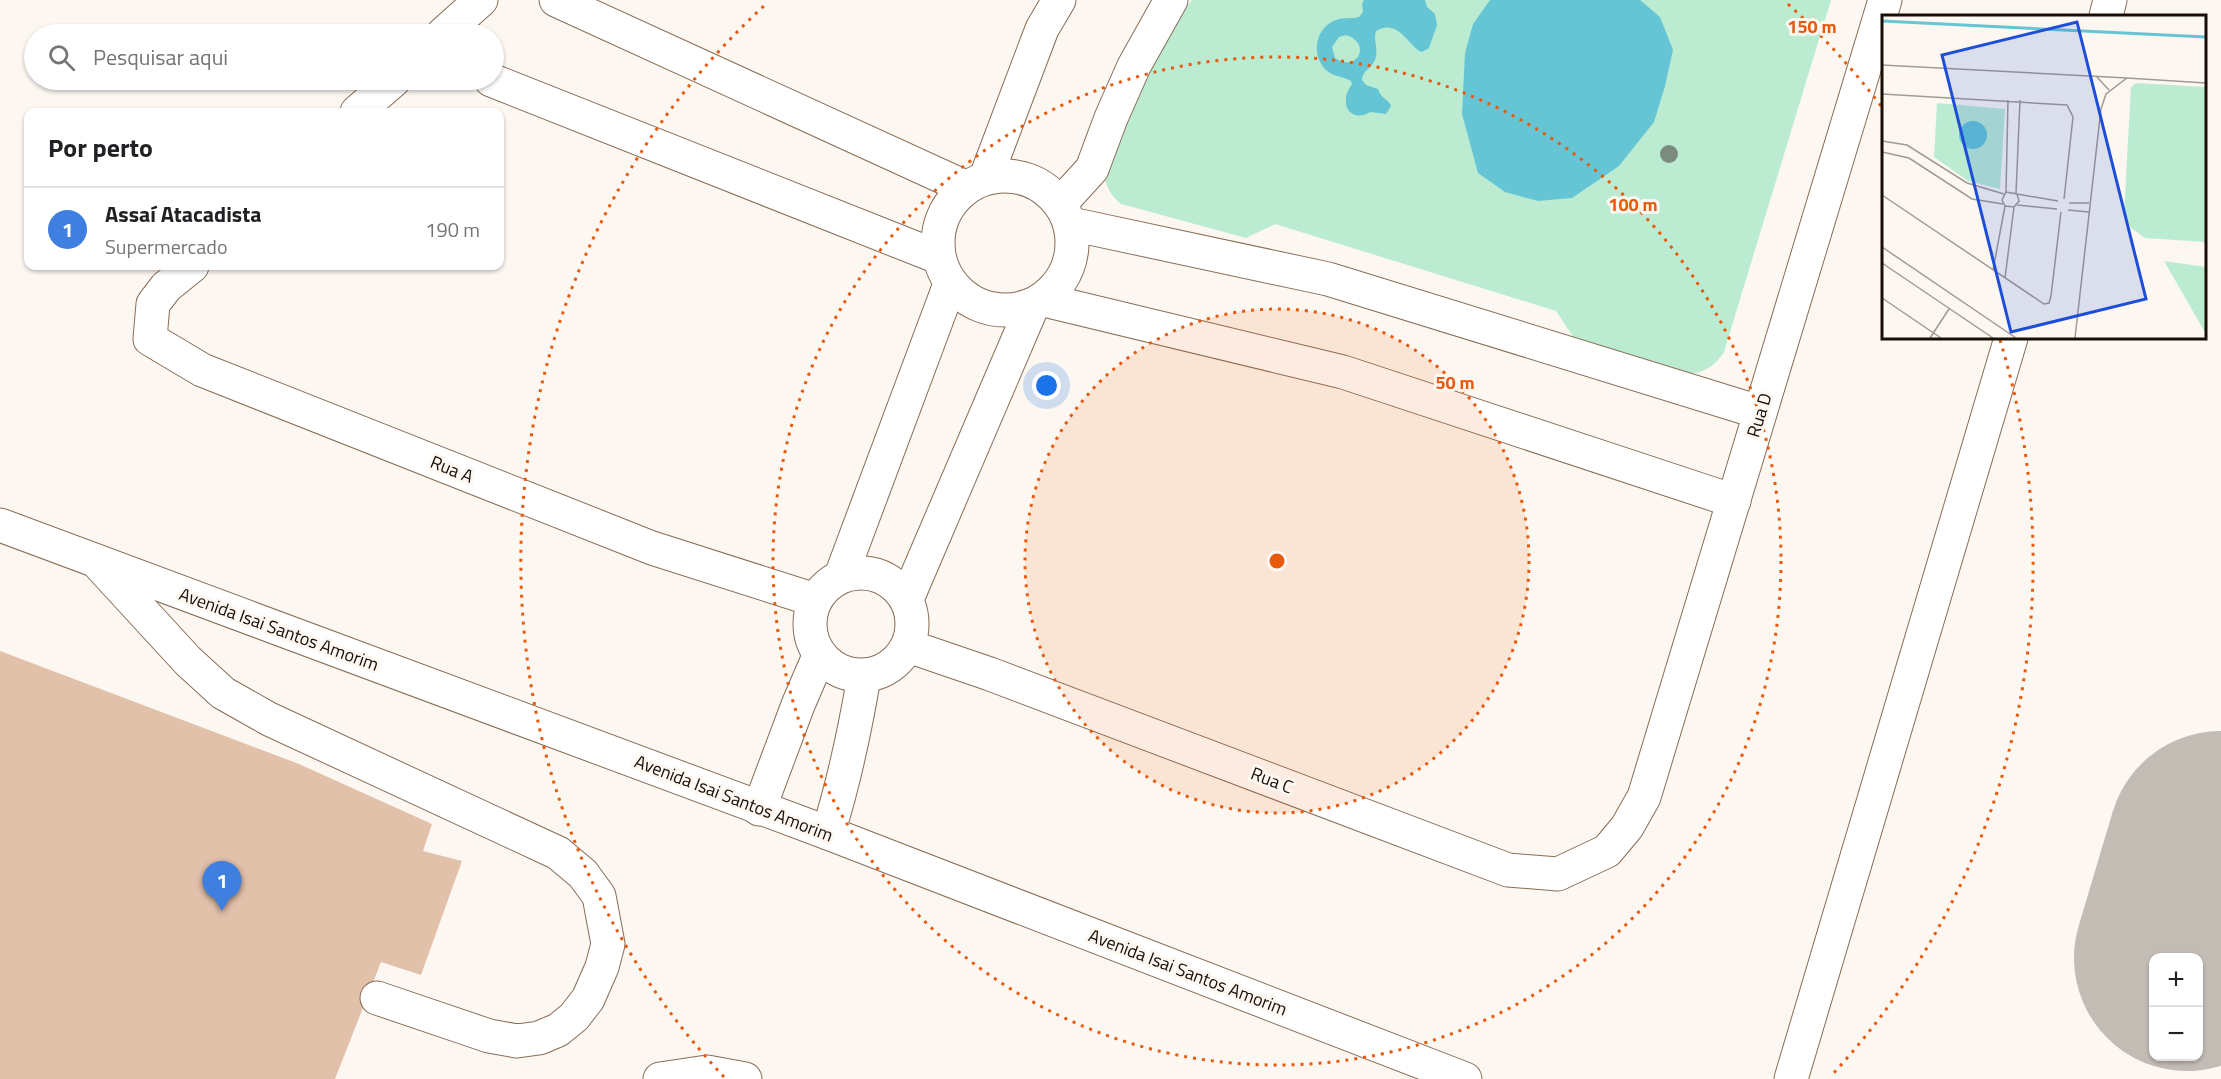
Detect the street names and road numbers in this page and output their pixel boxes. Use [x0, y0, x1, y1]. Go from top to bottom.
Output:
street label: Rua D [1739, 389, 1779, 441]
street label: Rua A [426, 448, 478, 490]
street label: Avenida Isai Santos Amorim [175, 580, 383, 678]
street label: Avenida Isai Santos Amorim [631, 748, 837, 848]
street label: Rua C [1247, 760, 1297, 800]
street label: Avenida Isai Santos Amorim [1085, 922, 1291, 1022]

